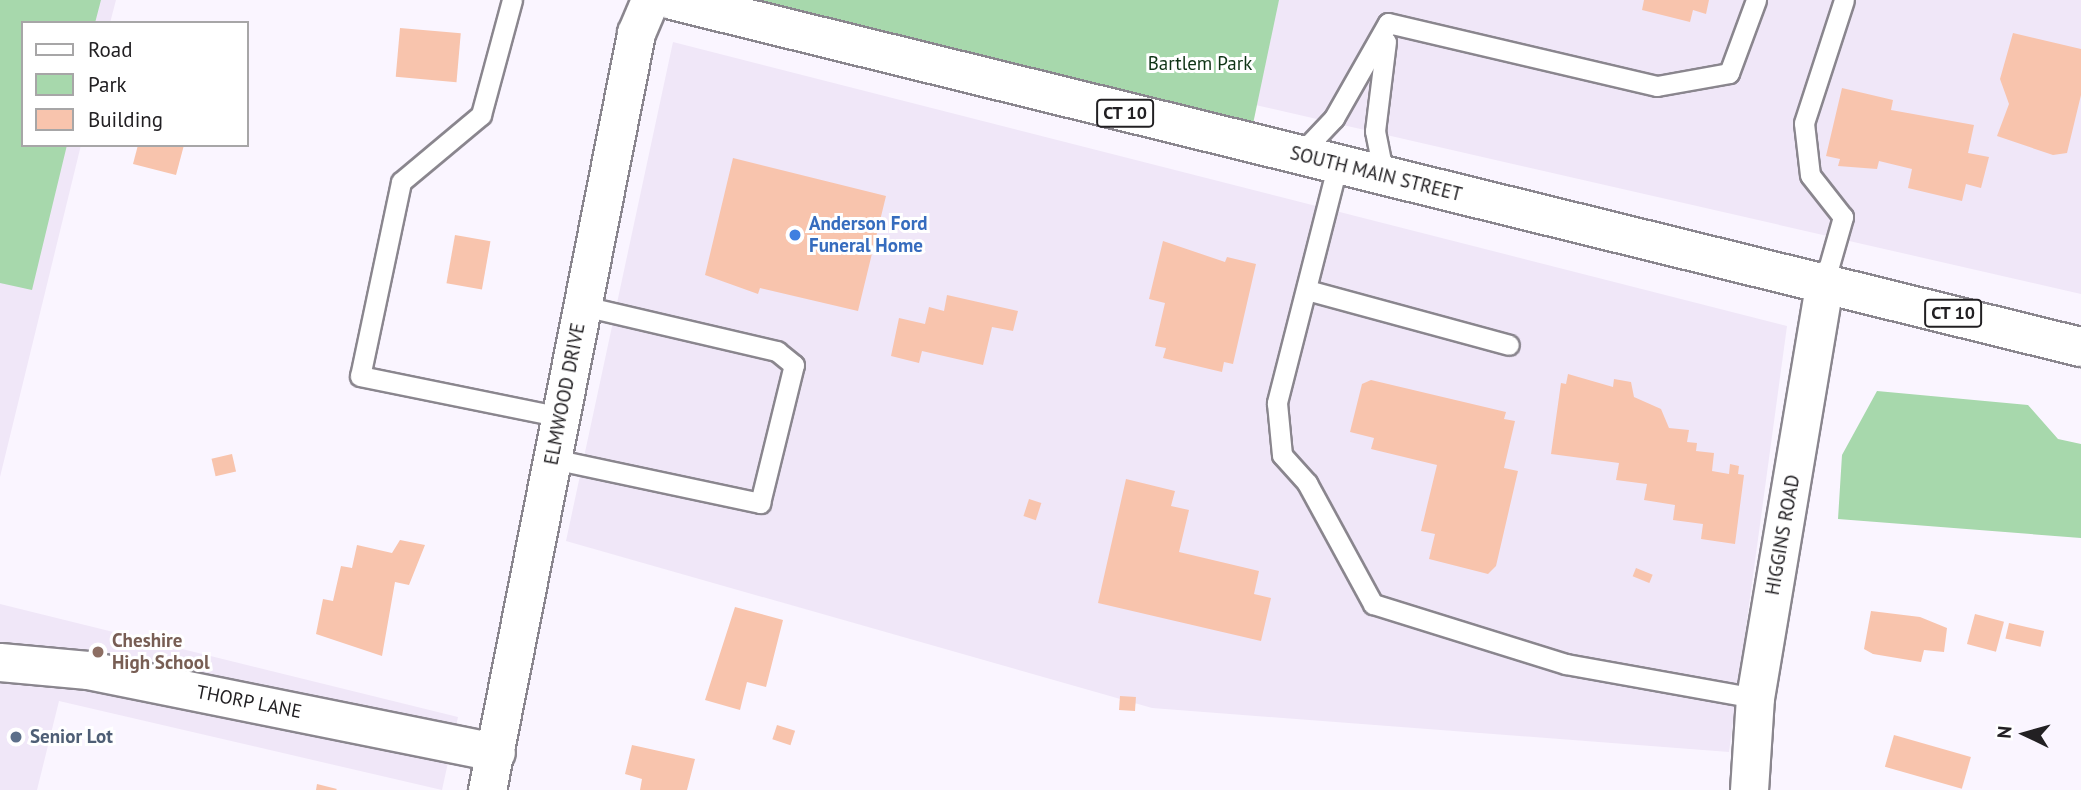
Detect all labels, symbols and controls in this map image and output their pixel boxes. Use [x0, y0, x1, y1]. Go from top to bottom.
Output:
legend [21, 21, 248, 147]
text: Road [88, 36, 132, 63]
park label: Bartlem Park [1148, 53, 1252, 75]
text: Park [88, 71, 127, 98]
road number: CT 10 [1095, 98, 1155, 128]
text: Building [88, 106, 163, 133]
street label: SOUTH MAIN STREET [1288, 142, 1464, 206]
place label: Anderson Ford Funeral Home [809, 213, 928, 257]
marker: Anderson Ford Funeral Home [787, 227, 803, 243]
road number: CT 10 [1923, 298, 1983, 328]
street label: ELMWOOD DRIVE [540, 321, 590, 467]
street label: HIGGINS ROAD [1761, 473, 1805, 597]
place label: Cheshire High School [112, 630, 209, 674]
marker: Cheshire High School [90, 644, 106, 660]
street label: THORP LANE [194, 681, 304, 723]
north arrow [1990, 699, 2060, 769]
text: N [1992, 725, 2017, 739]
place label: Senior Lot [30, 726, 113, 748]
marker: Senior Lot [8, 729, 24, 745]

